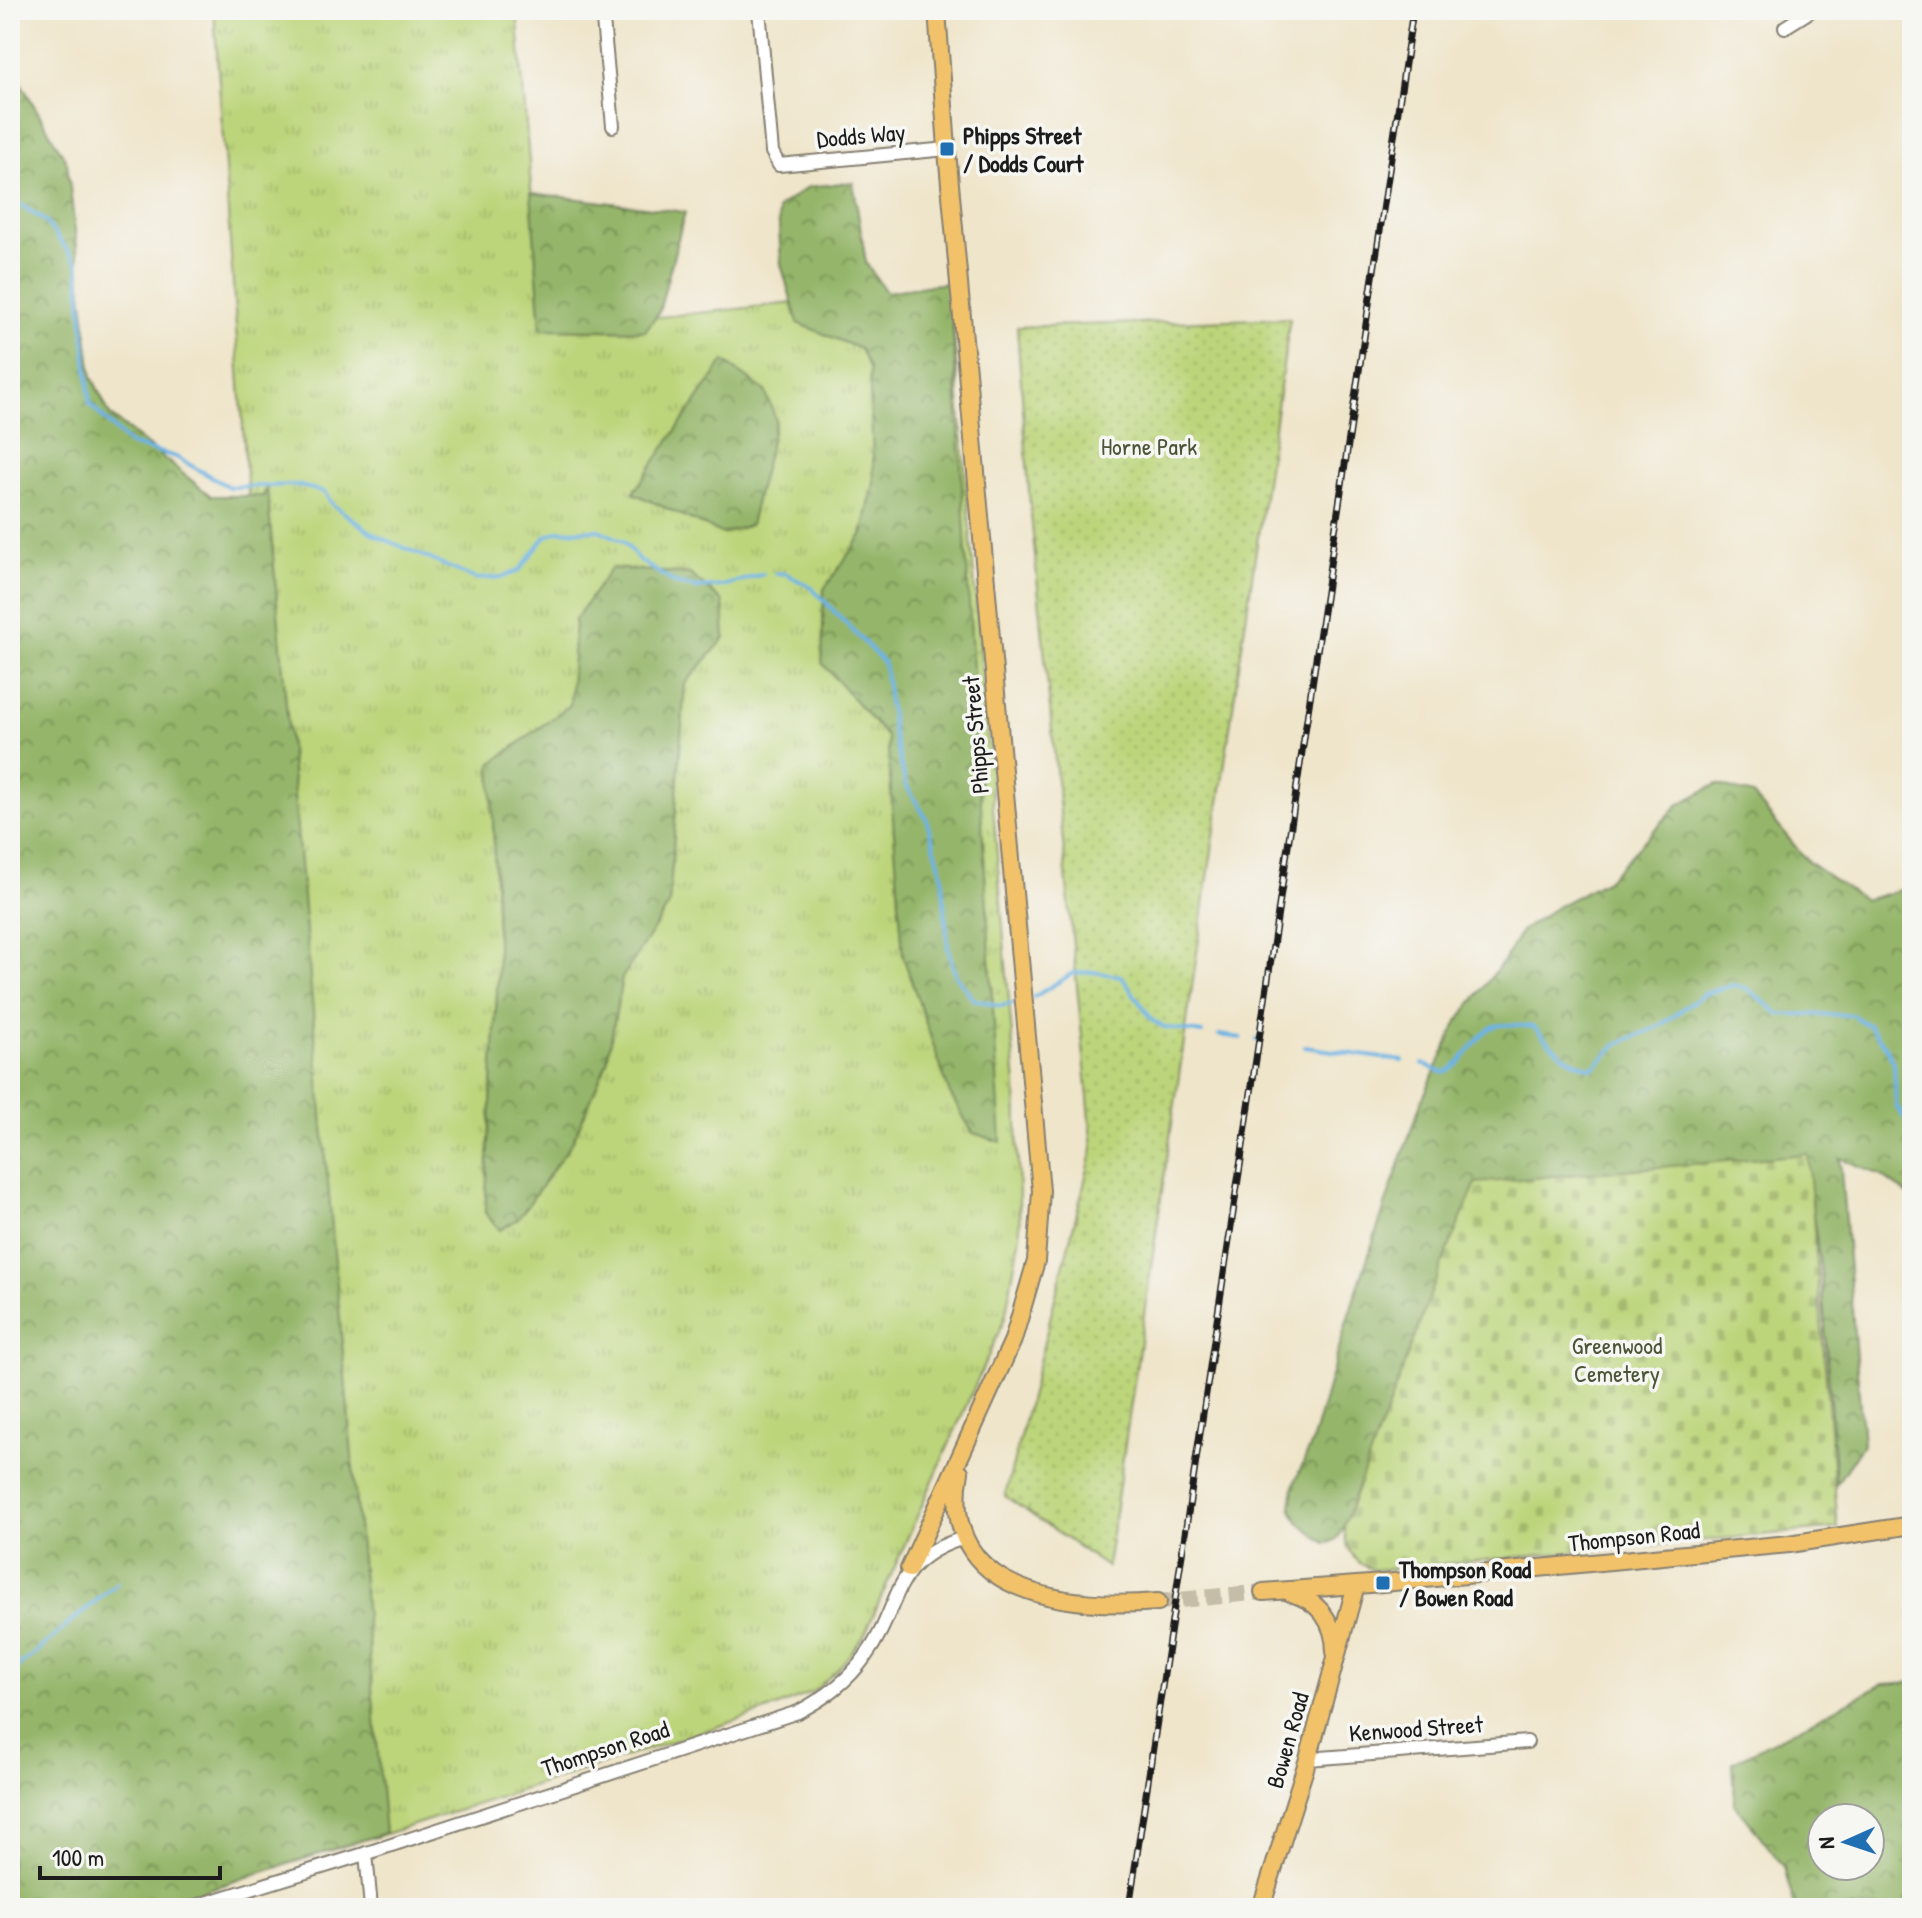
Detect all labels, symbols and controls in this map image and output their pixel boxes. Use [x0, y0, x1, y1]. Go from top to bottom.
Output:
street label: Dodds Way [815, 115, 907, 155]
place label: Phipps Street / Dodds Court [963, 119, 1084, 179]
marker: Phipps Street / Dodds Court [938, 140, 956, 158]
park label: Horne Park [1101, 430, 1197, 462]
street label: Phipps Street [954, 674, 996, 795]
park label: Greenwood Cemetery [1572, 1329, 1662, 1389]
street label: Thompson Road [1567, 1513, 1701, 1559]
place label: Thompson Road / Bowen Road [1398, 1553, 1532, 1613]
marker: Thompson Road / Bowen Road [1374, 1574, 1392, 1592]
street label: Bowen Road [1258, 1688, 1316, 1792]
street label: Kenwood Street [1348, 1707, 1485, 1749]
street label: Thompson Road [537, 1712, 673, 1784]
north arrow [1806, 1802, 1886, 1882]
scale bar [40, 1830, 220, 1880]
text: N [1811, 1836, 1841, 1850]
text: 100 m [52, 1841, 104, 1873]

